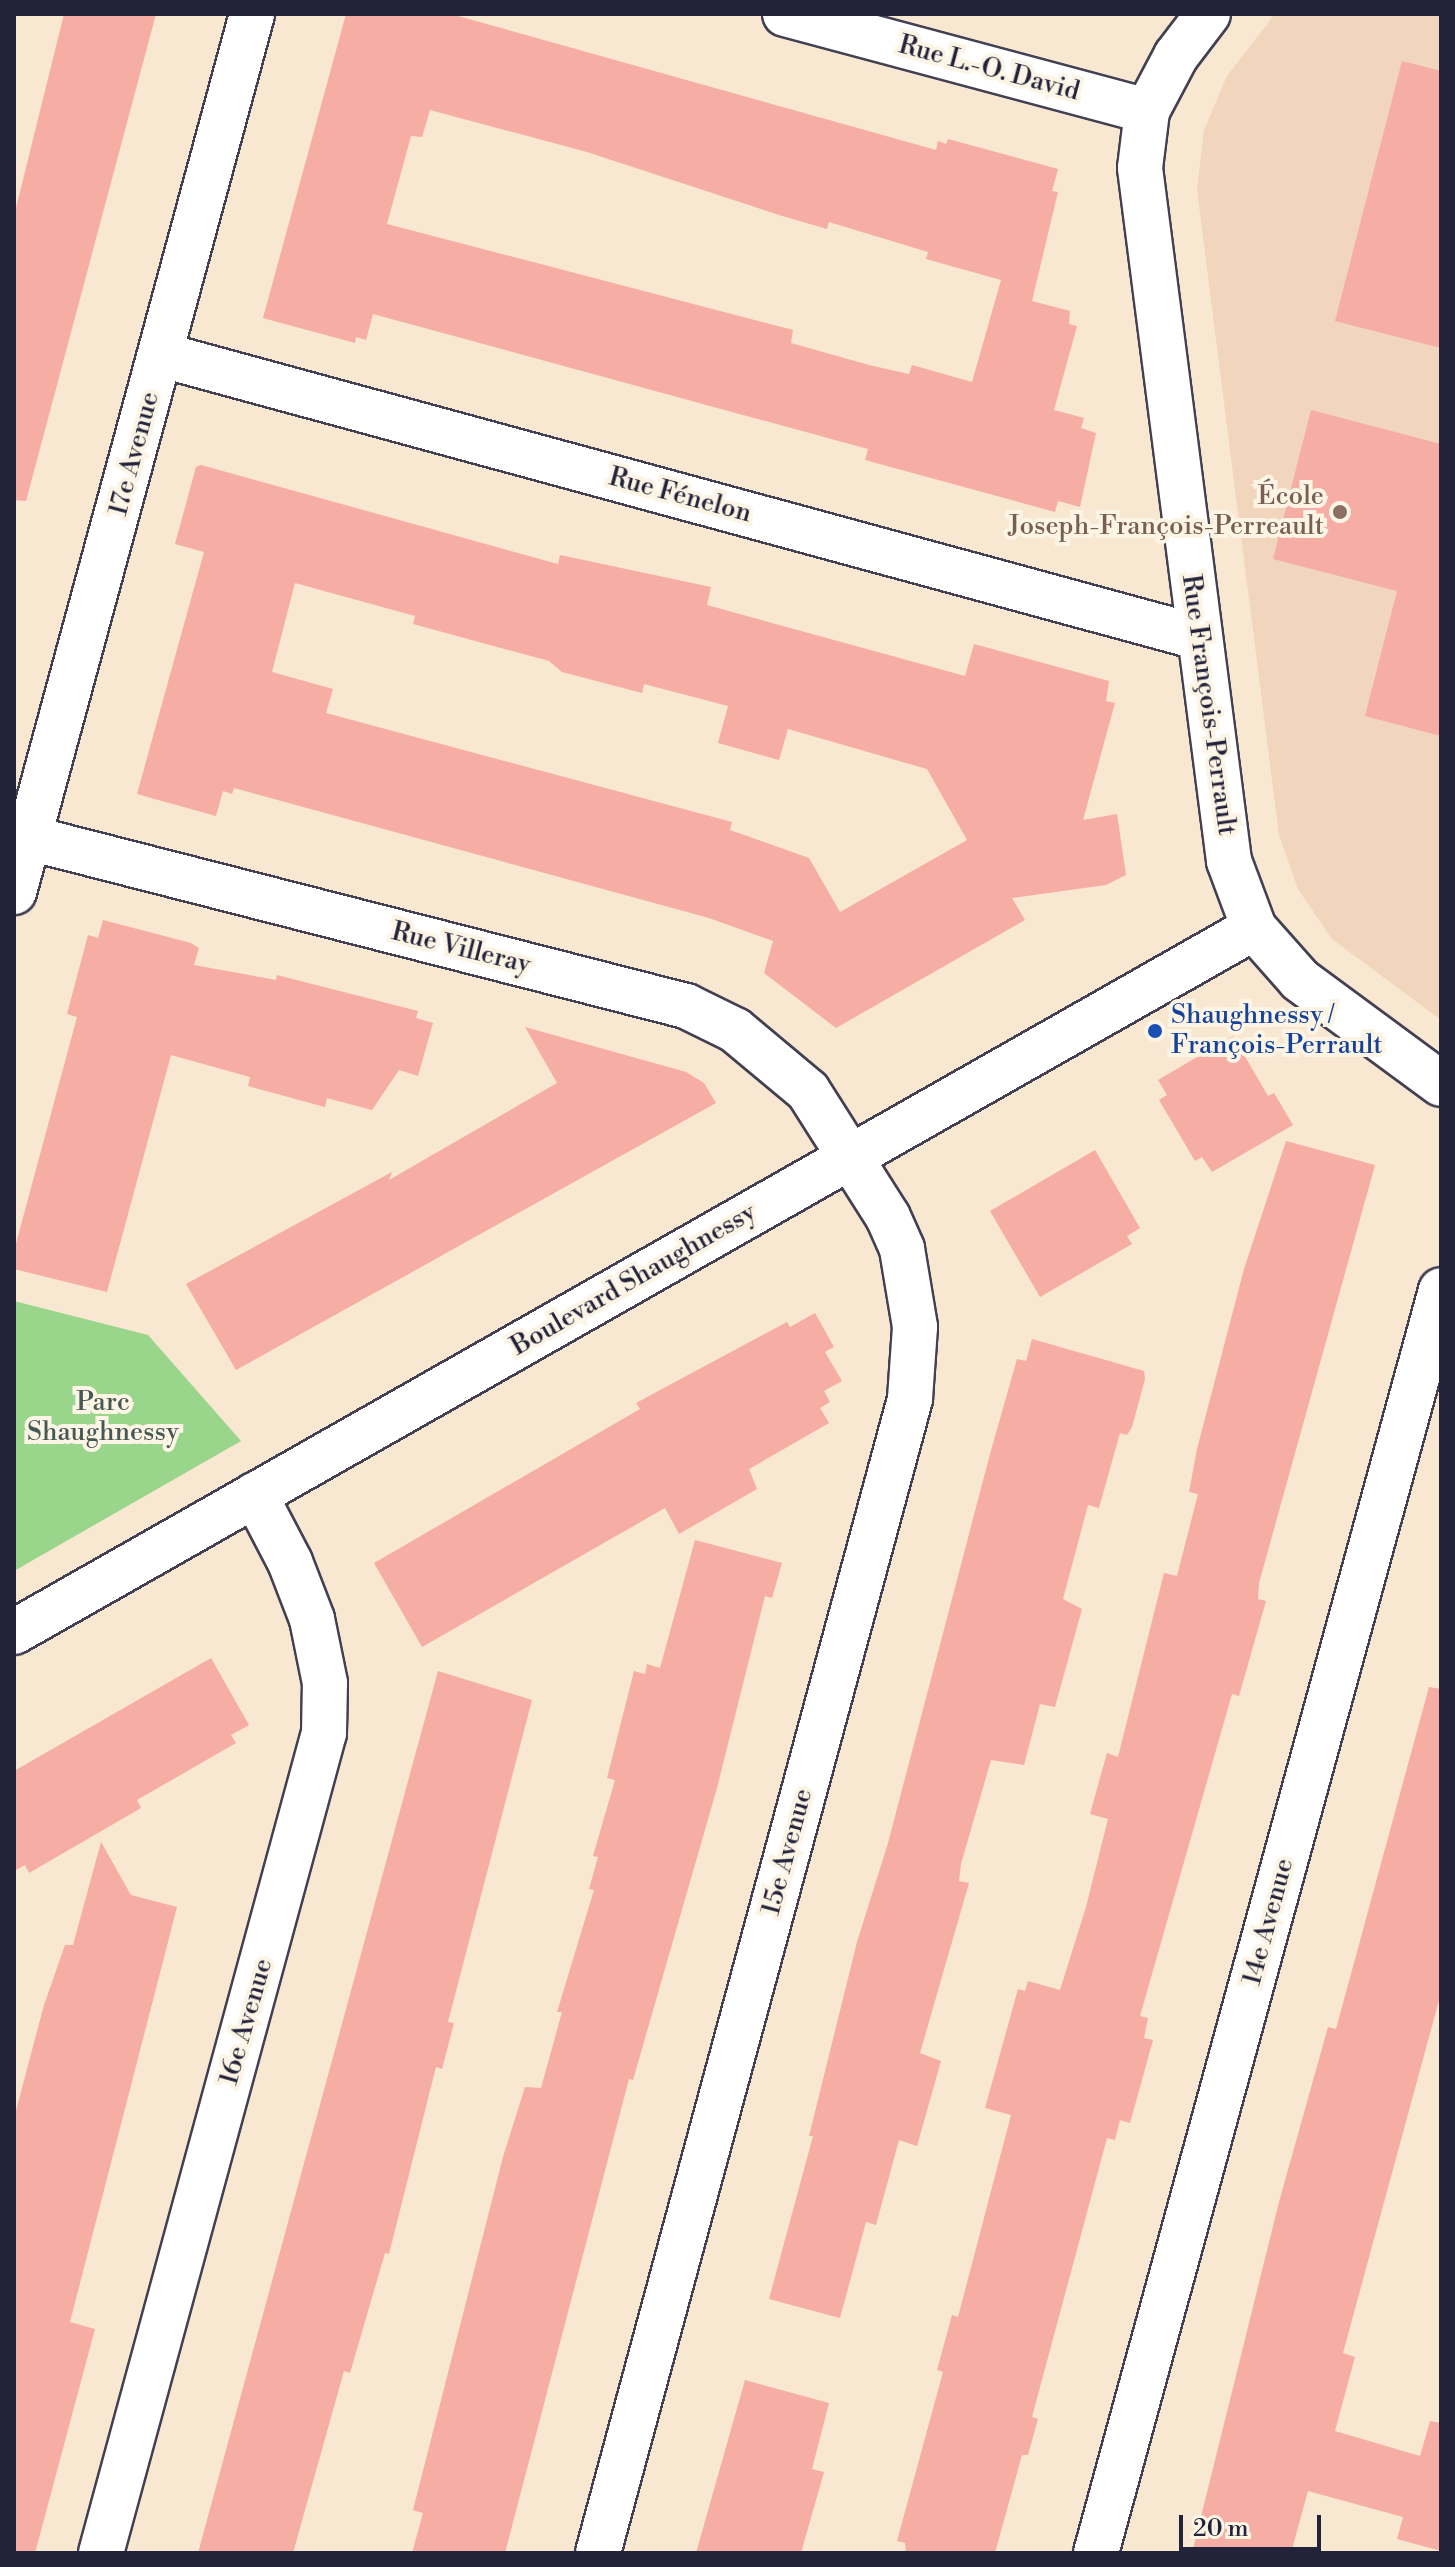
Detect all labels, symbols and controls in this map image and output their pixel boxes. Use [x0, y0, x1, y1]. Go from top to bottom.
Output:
street label: Rue L.-O. David [895, 30, 1083, 108]
street label: 17e Avenue [103, 389, 167, 519]
street label: Rue Fénelon [605, 462, 755, 530]
place label: École Joseph-François-Perreault [1008, 481, 1324, 542]
marker: École Joseph-François-Perreault [1331, 503, 1349, 521]
street label: Rue François-Perrault [1174, 573, 1242, 837]
street label: Rue Villeray [388, 917, 534, 981]
place label: Shaughnessy / François-Perrault [1171, 1000, 1383, 1062]
marker: Shaughnessy / François-Perrault [1146, 1022, 1164, 1040]
street label: Boulevard Shaughnessy [506, 1197, 762, 1363]
park label: Parc Shaughnessy [27, 1387, 179, 1448]
street label: 15e Avenue [756, 1785, 820, 1919]
street label: 14e Avenue [1237, 1855, 1301, 1989]
street label: 16e Avenue [214, 1955, 280, 2089]
scale bar [1183, 2499, 1325, 2549]
text: 20 m [1193, 2514, 1249, 2544]

